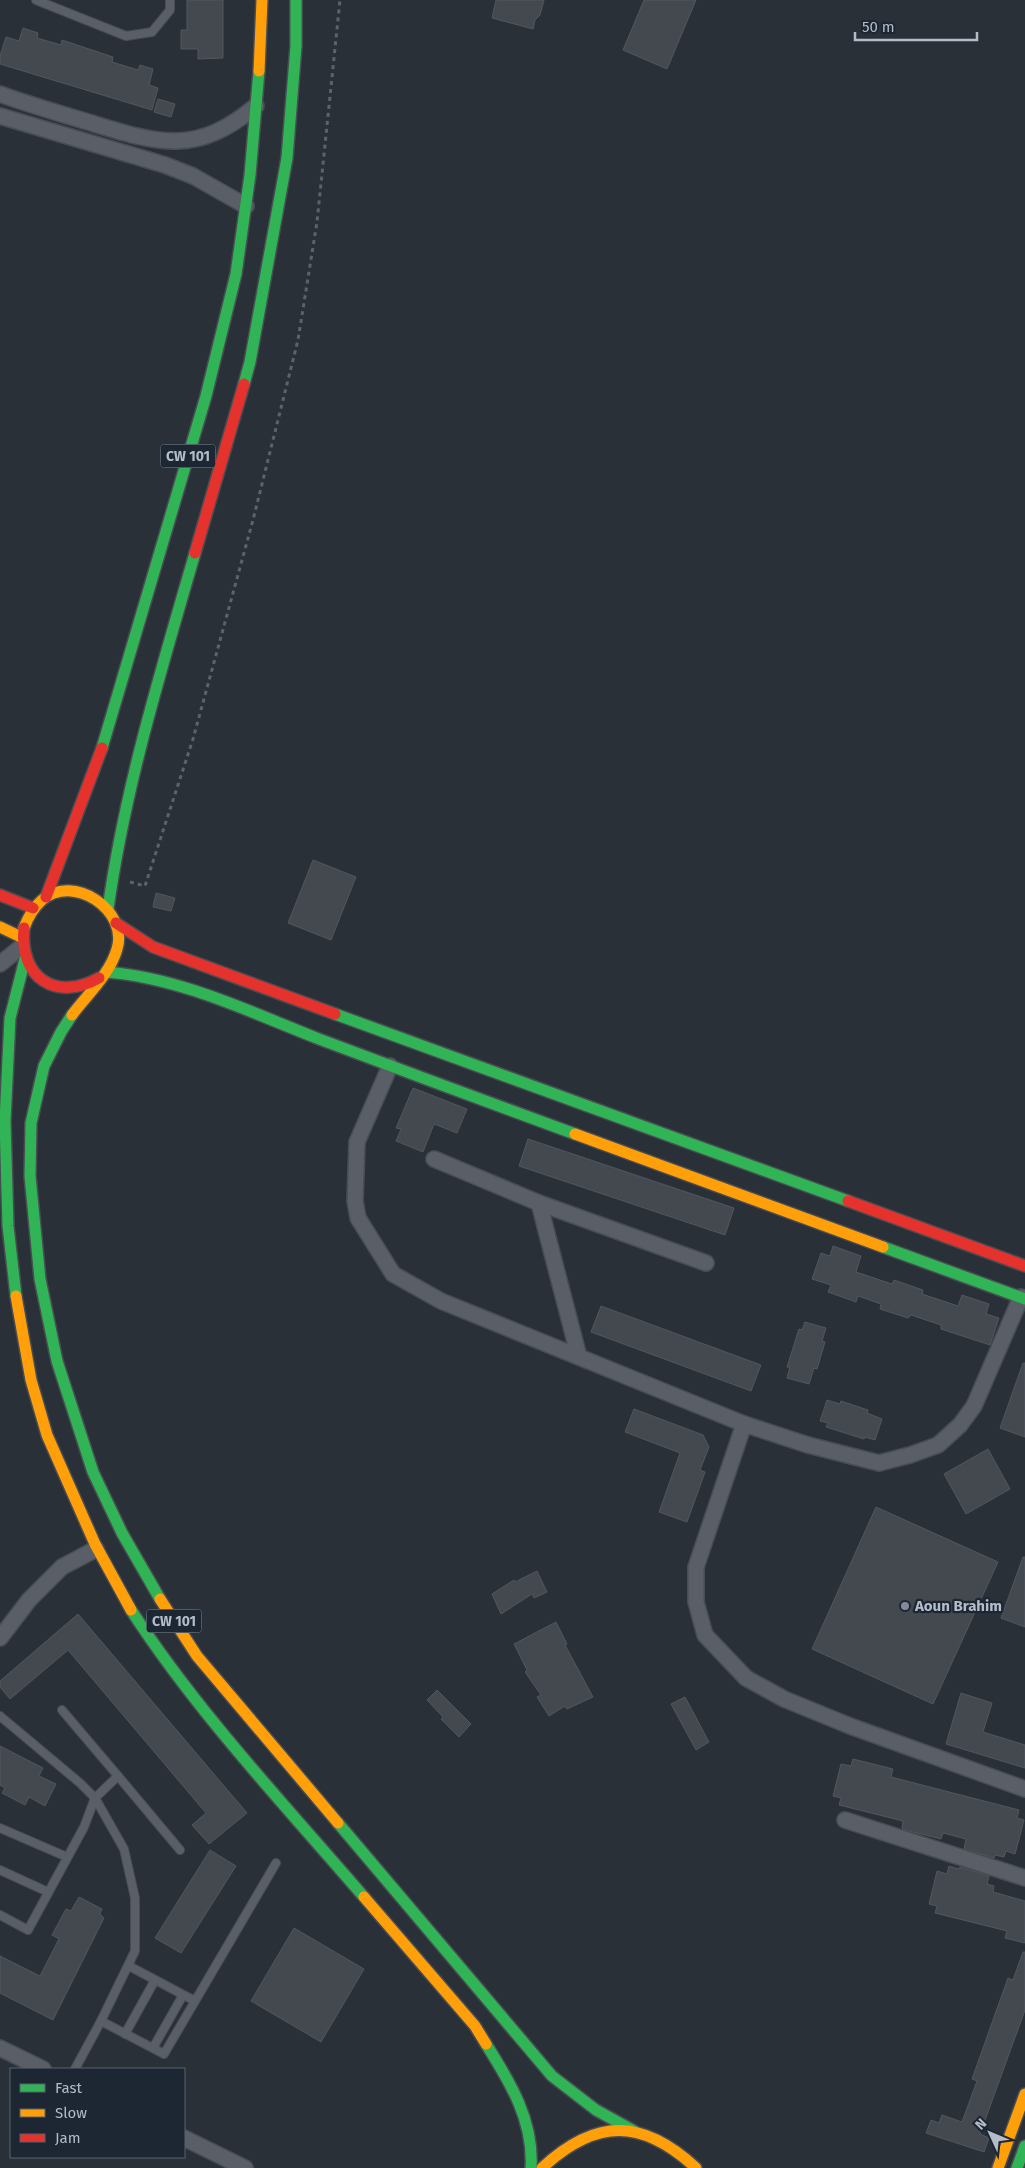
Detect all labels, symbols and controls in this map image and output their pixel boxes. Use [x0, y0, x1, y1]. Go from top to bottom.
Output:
scale bar [855, 10, 978, 42]
text: 50 m [862, 18, 895, 36]
road number: CW 101 [160, 444, 216, 468]
place label: Aoun Brahim [914, 1597, 1002, 1615]
marker: Aoun Brahim [899, 1600, 911, 1612]
road number: CW 101 [146, 1610, 202, 1632]
legend [10, 2068, 185, 2158]
text: Fast [55, 2079, 82, 2097]
text: Slow [55, 2104, 87, 2122]
north arrow [965, 2108, 1015, 2158]
text: N [972, 2115, 990, 2134]
text: Jam [55, 2129, 81, 2147]

